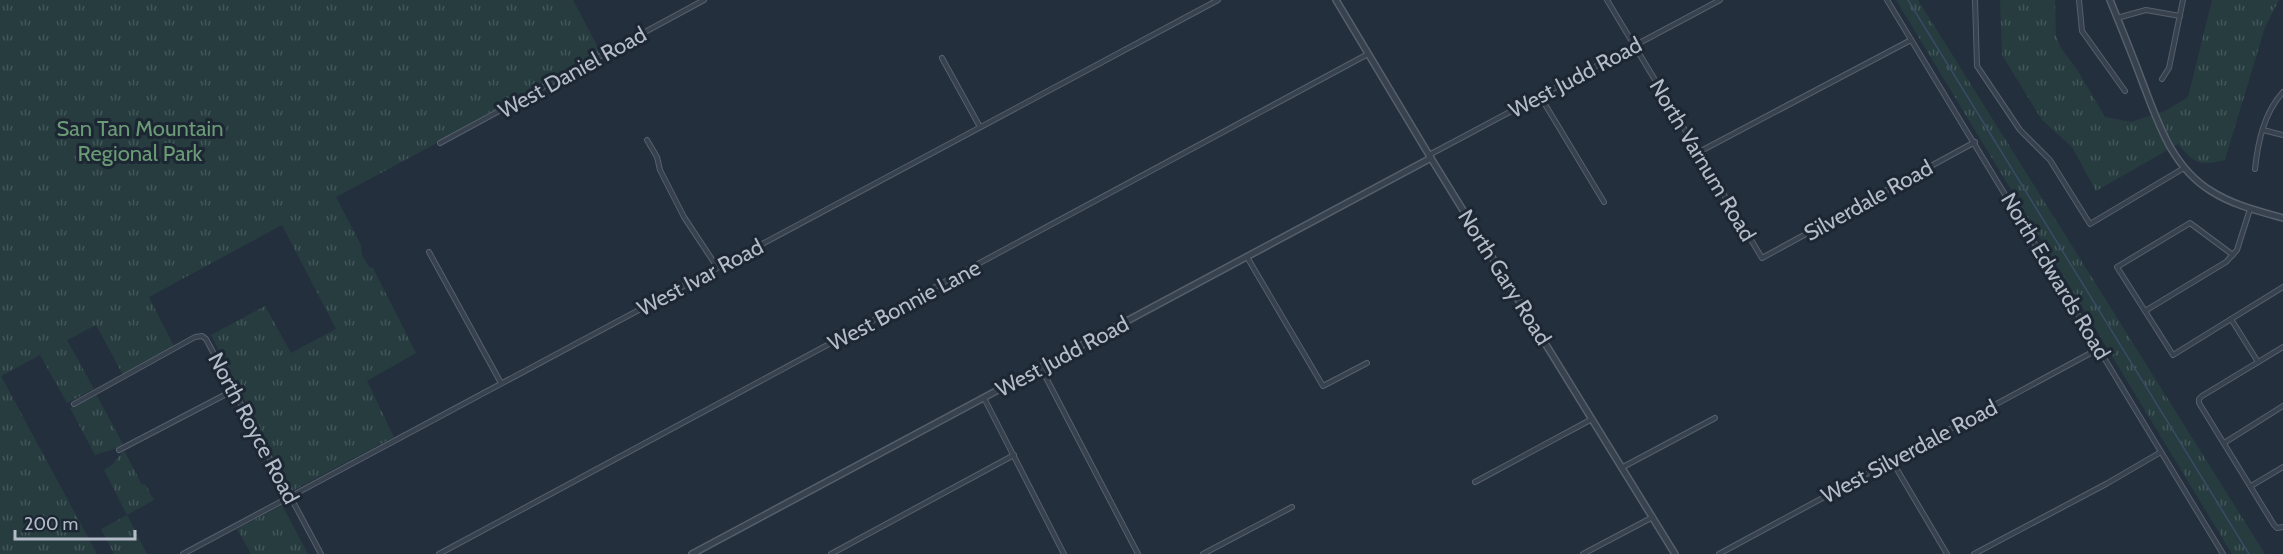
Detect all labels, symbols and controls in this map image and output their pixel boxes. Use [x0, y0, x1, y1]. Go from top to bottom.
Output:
street label: West Daniel Road [493, 21, 651, 124]
street label: West Judd Road [1504, 31, 1646, 124]
street label: North Varnum Road [1644, 74, 1762, 246]
park label: San Tan Mountain Regional Park [56, 115, 224, 167]
street label: Silverdale Road [1799, 154, 1937, 247]
street label: North Edwards Road [1995, 188, 2116, 364]
street label: North Gary Road [1452, 205, 1557, 350]
street label: West Ivar Road [633, 233, 768, 322]
street label: West Bonnie Lane [823, 254, 985, 357]
street label: West Judd Road [991, 310, 1133, 403]
street label: North Royce Road [202, 348, 305, 509]
street label: West Silverdale Road [1817, 394, 2002, 509]
scale bar [15, 503, 135, 541]
text: 200 m [24, 513, 78, 535]

